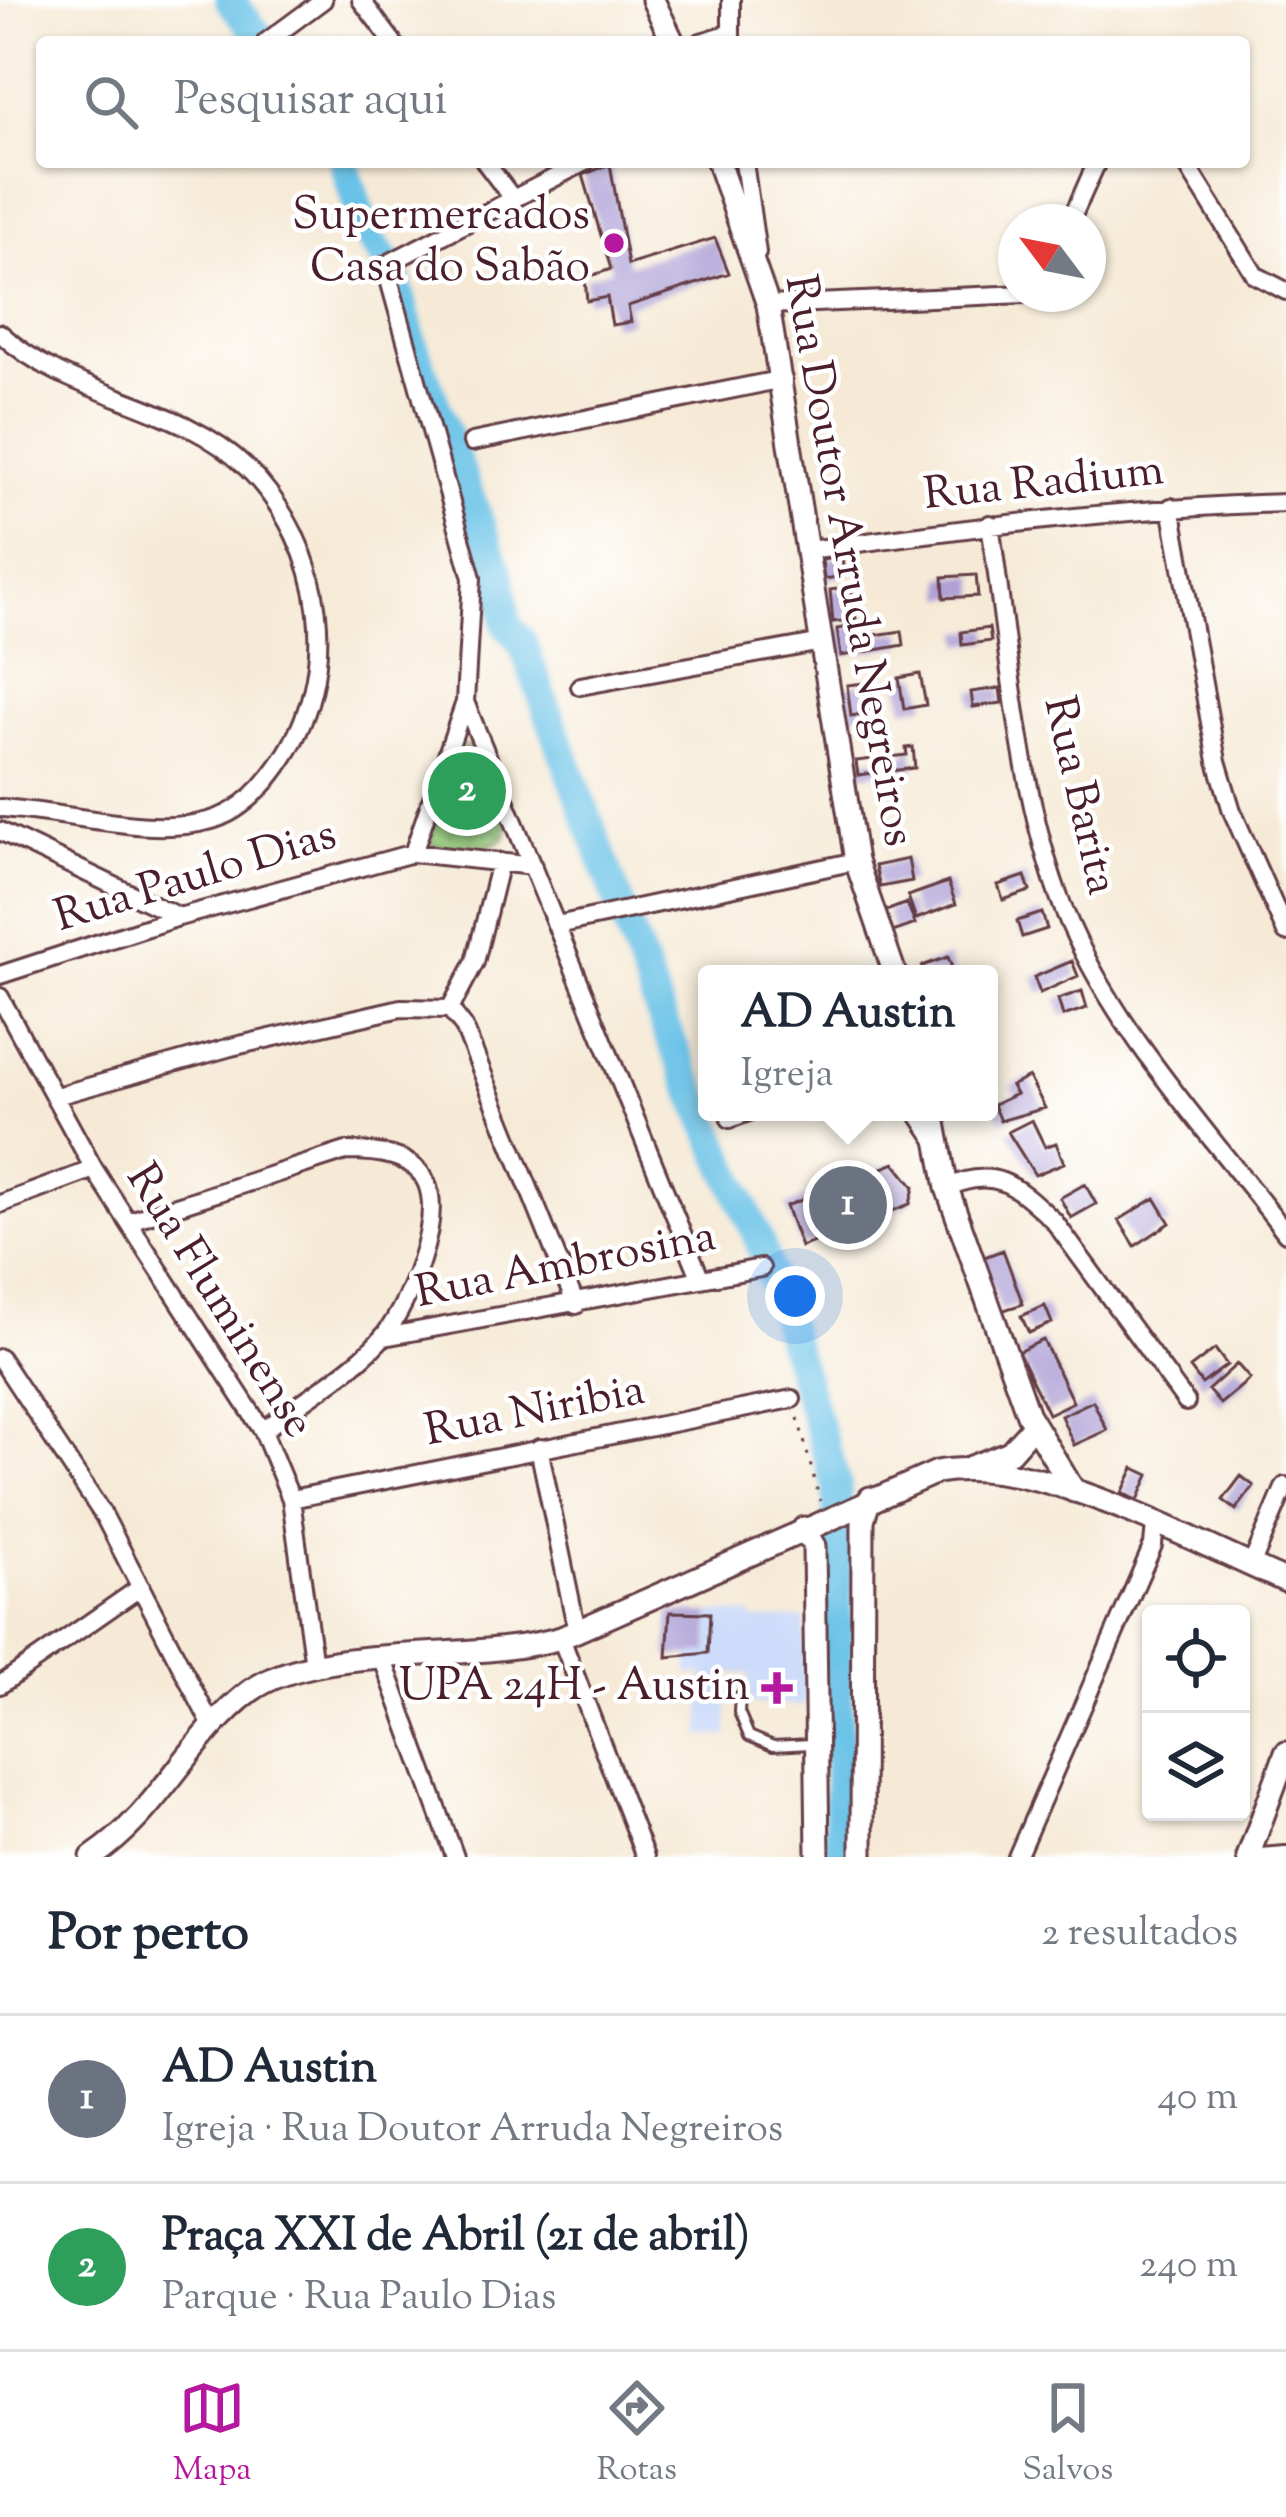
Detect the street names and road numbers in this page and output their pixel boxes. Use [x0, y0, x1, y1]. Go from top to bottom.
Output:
street label: Rua Doutor Arruda Negreiros [765, 270, 929, 852]
street label: Rua Radium [921, 440, 1167, 530]
street label: Rua Barita [1024, 691, 1132, 901]
street label: Rua Paulo Dias [47, 804, 345, 952]
street label: Rua Fluminense [108, 1152, 328, 1452]
street label: Rua Ambrosina [410, 1206, 722, 1328]
street label: Rua Niribia [419, 1360, 651, 1466]

